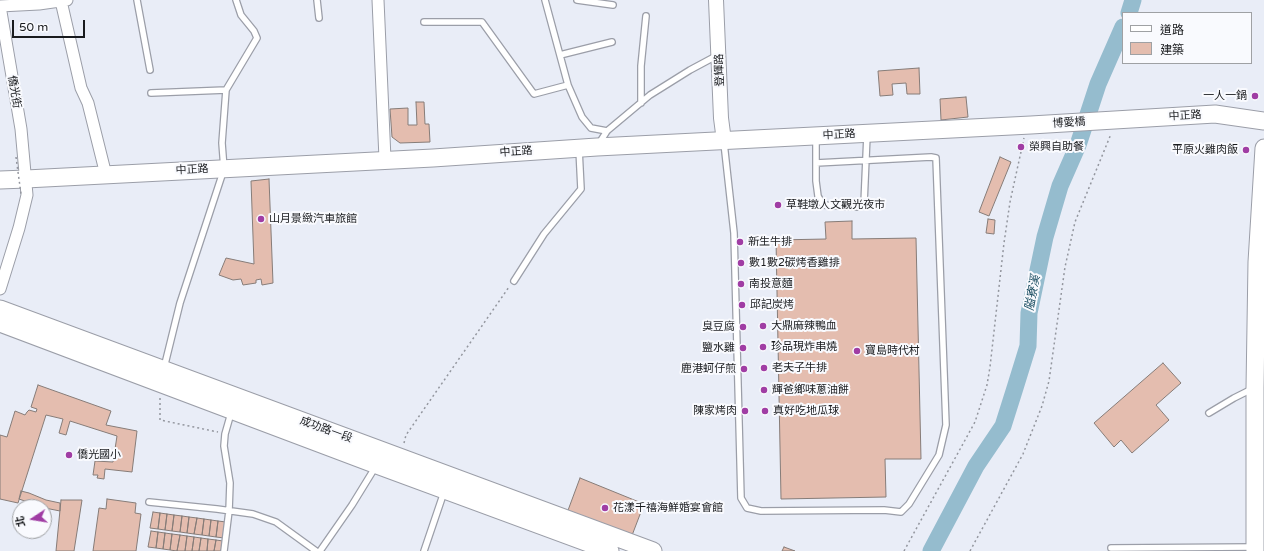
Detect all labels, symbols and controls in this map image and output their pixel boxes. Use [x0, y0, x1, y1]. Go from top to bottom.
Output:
scale bar [14, 12, 87, 38]
legend [1122, 12, 1252, 64]
text: 50 m [19, 20, 48, 34]
text: 道路 [1160, 23, 1184, 37]
text: 建築 [1160, 43, 1184, 57]
street label: 登輝路 [713, 53, 727, 87]
street label: 僑光街 [5, 75, 23, 109]
place label: 一人一鍋 [1203, 89, 1247, 103]
marker: 一人一鍋 [1250, 91, 1260, 101]
street label: 中正路 [1168, 109, 1202, 123]
street label: 博愛橋 [1052, 115, 1086, 131]
street label: 中正路 [822, 128, 856, 142]
place label: 榮興自助餐 [1029, 140, 1084, 154]
marker: 榮興自助餐 [1016, 142, 1026, 152]
place label: 平原火雞肉飯 [1172, 143, 1238, 157]
street label: 中正路 [499, 144, 533, 160]
marker: 平原火雞肉飯 [1241, 145, 1251, 155]
street label: 中正路 [175, 163, 209, 177]
place label: 草鞋墩人文觀光夜市 [786, 198, 885, 212]
marker: 草鞋墩人文觀光夜市 [773, 200, 783, 210]
place label: 山月景緻汽車旅館 [269, 212, 357, 226]
marker: 山月景緻汽車旅館 [256, 214, 266, 224]
place label: 新生牛排 [748, 235, 792, 249]
marker: 新生牛排 [735, 237, 745, 247]
place label: 數1數2碳烤香雞排 [749, 256, 840, 270]
marker: 數1數2碳烤香雞排 [736, 258, 746, 268]
water label: 隘寮溪 [1022, 274, 1044, 312]
place label: 南投意麵 [749, 277, 793, 291]
marker: 南投意麵 [736, 279, 746, 289]
place label: 邱記炭烤 [750, 298, 794, 312]
marker: 邱記炭烤 [737, 300, 747, 310]
place label: 大鼎麻辣鴨血 [771, 319, 837, 333]
place label: 臭豆腐 [702, 320, 735, 334]
marker: 大鼎麻辣鴨血 [758, 321, 768, 331]
marker: 臭豆腐 [738, 322, 748, 332]
place label: 珍品現炸串燒 [771, 340, 837, 354]
place label: 鹽水雞 [702, 341, 735, 355]
marker: 珍品現炸串燒 [758, 342, 768, 352]
marker: 鹽水雞 [738, 343, 748, 353]
place label: 寶島時代村 [865, 344, 920, 358]
marker: 寶島時代村 [852, 346, 862, 356]
place label: 老夫子牛排 [772, 361, 827, 375]
place label: 鹿港蚵仔煎 [681, 362, 736, 376]
marker: 老夫子牛排 [759, 363, 769, 373]
marker: 鹿港蚵仔煎 [739, 364, 749, 374]
place label: 輝爸鄉味蔥油餅 [772, 383, 849, 397]
marker: 輝爸鄉味蔥油餅 [759, 385, 769, 395]
place label: 陳家烤肉 [693, 404, 737, 418]
place label: 真好吃地瓜球 [773, 404, 839, 418]
marker: 陳家烤肉 [740, 406, 750, 416]
marker: 真好吃地瓜球 [760, 406, 770, 416]
street label: 成功路一段 [298, 414, 354, 446]
place label: 僑光國小 [77, 448, 121, 462]
marker: 僑光國小 [64, 450, 74, 460]
north arrow [12, 499, 52, 539]
place label: 花漾千禧海鮮婚宴會館 [613, 501, 723, 515]
marker: 花漾千禧海鮮婚宴會館 [600, 503, 610, 513]
text: 北 [13, 515, 28, 528]

